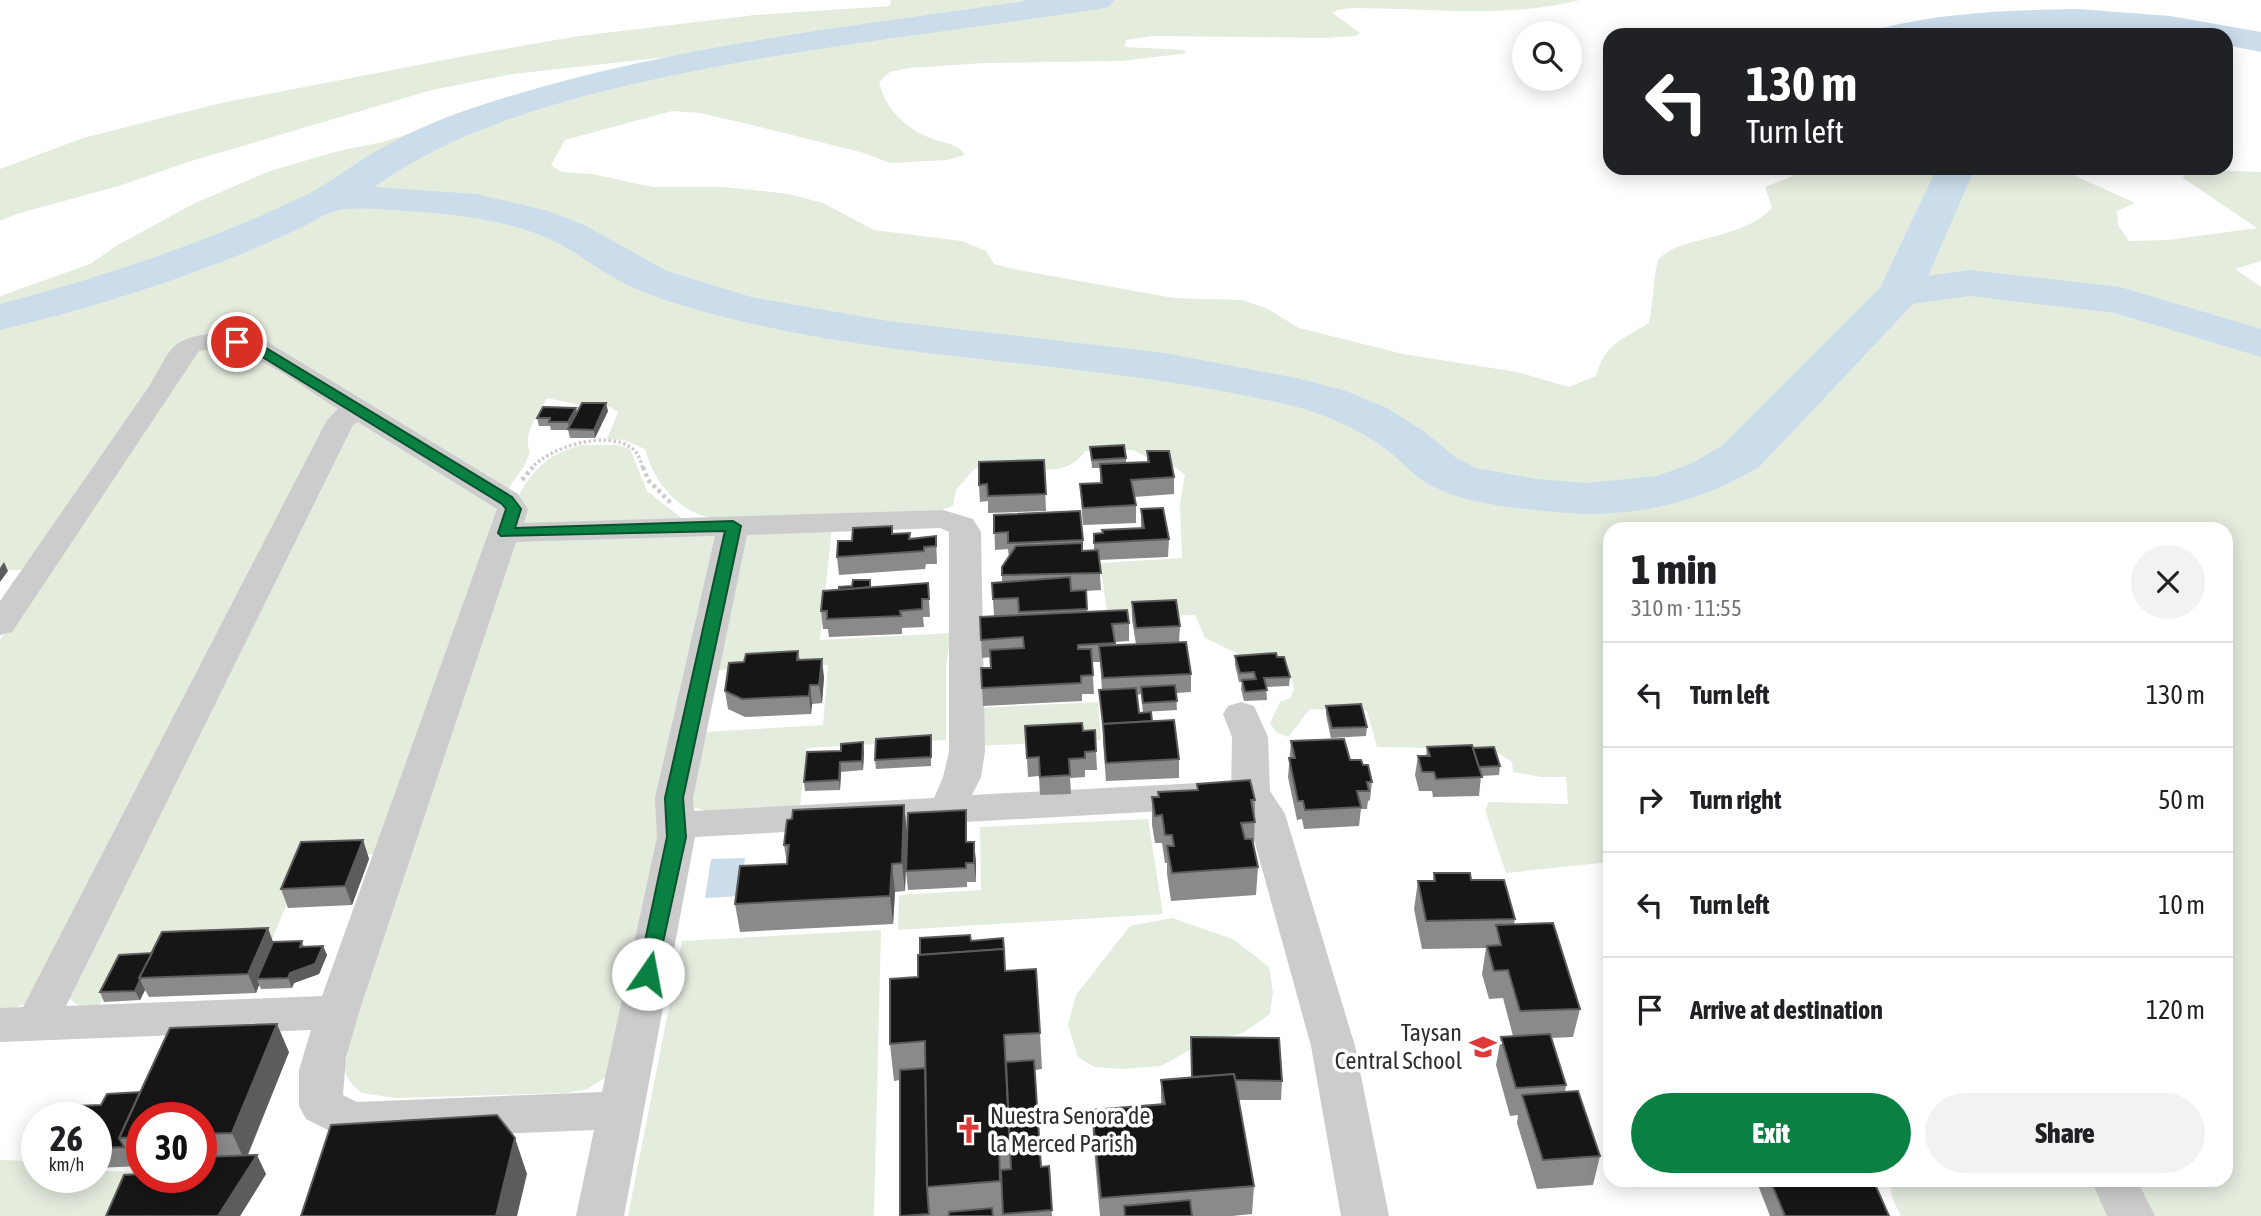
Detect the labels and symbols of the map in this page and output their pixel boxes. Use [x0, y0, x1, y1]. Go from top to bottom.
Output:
pin [207, 312, 267, 372]
position arrow [611, 937, 685, 1011]
place label: Taysan Central School [1335, 1019, 1463, 1074]
school or university icon: Taysan Central School [1468, 1032, 1498, 1062]
speed limit sign: 30 [126, 1102, 217, 1193]
place label: Nuestra Senora de la Merced Parish [990, 1102, 1150, 1157]
church icon: Nuestra Senora de la Merced Parish [954, 1115, 984, 1145]

